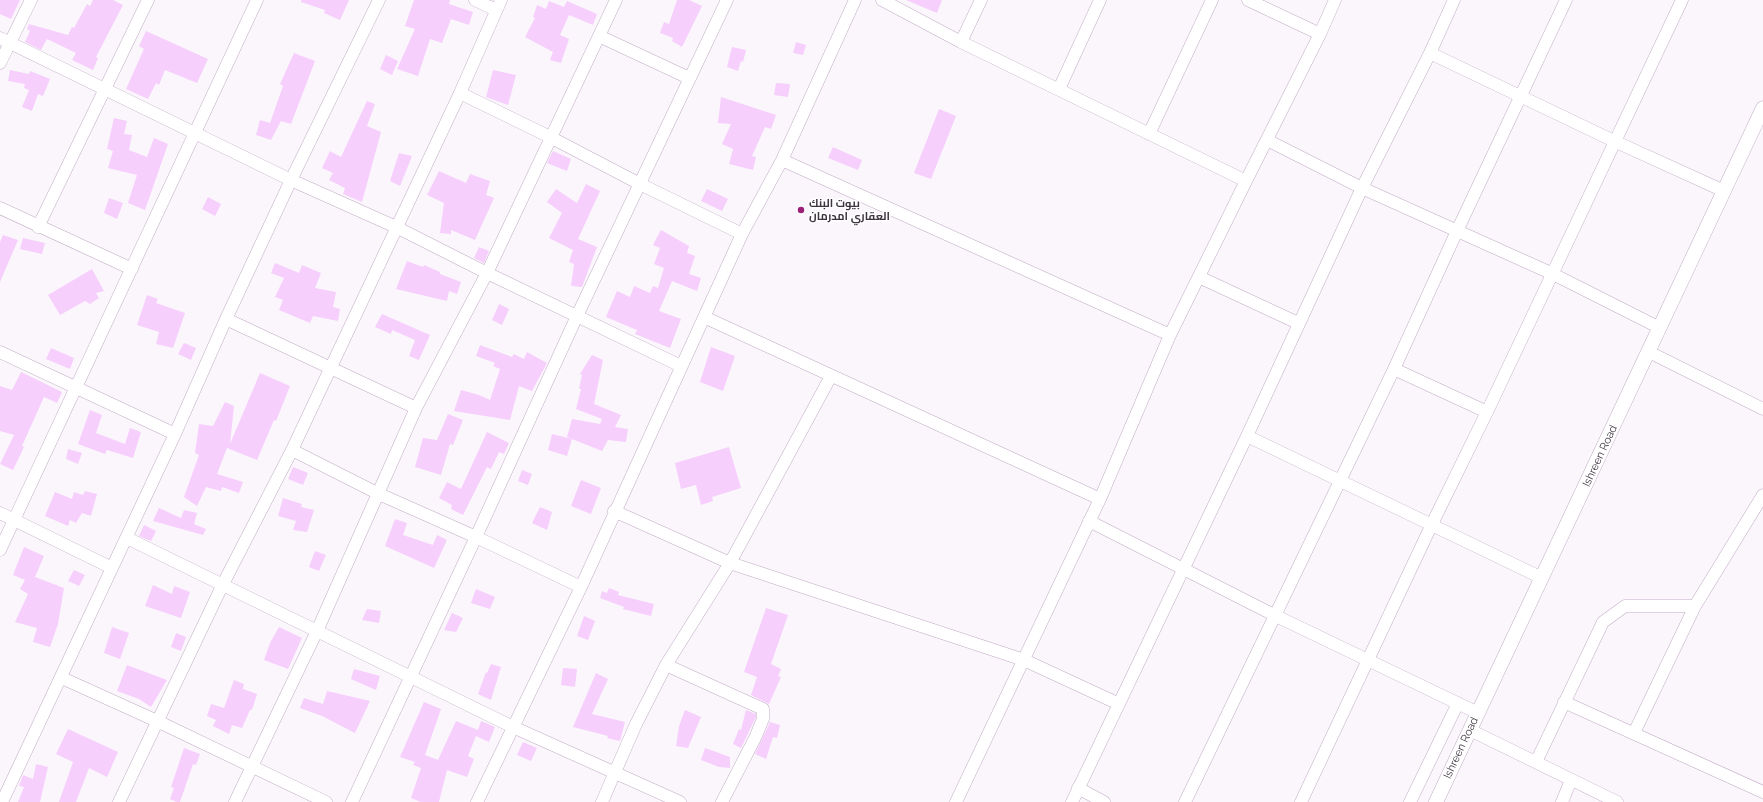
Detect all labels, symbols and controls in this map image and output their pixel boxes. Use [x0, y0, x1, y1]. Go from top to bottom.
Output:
place label: بيوت البنك العقاري امدرمان [809, 197, 890, 223]
marker: بيوت البنك العقاري امدرمان [796, 205, 806, 215]
street label: Ishreen Road [1580, 423, 1620, 489]
street label: Ishreen Road [1441, 715, 1481, 781]

